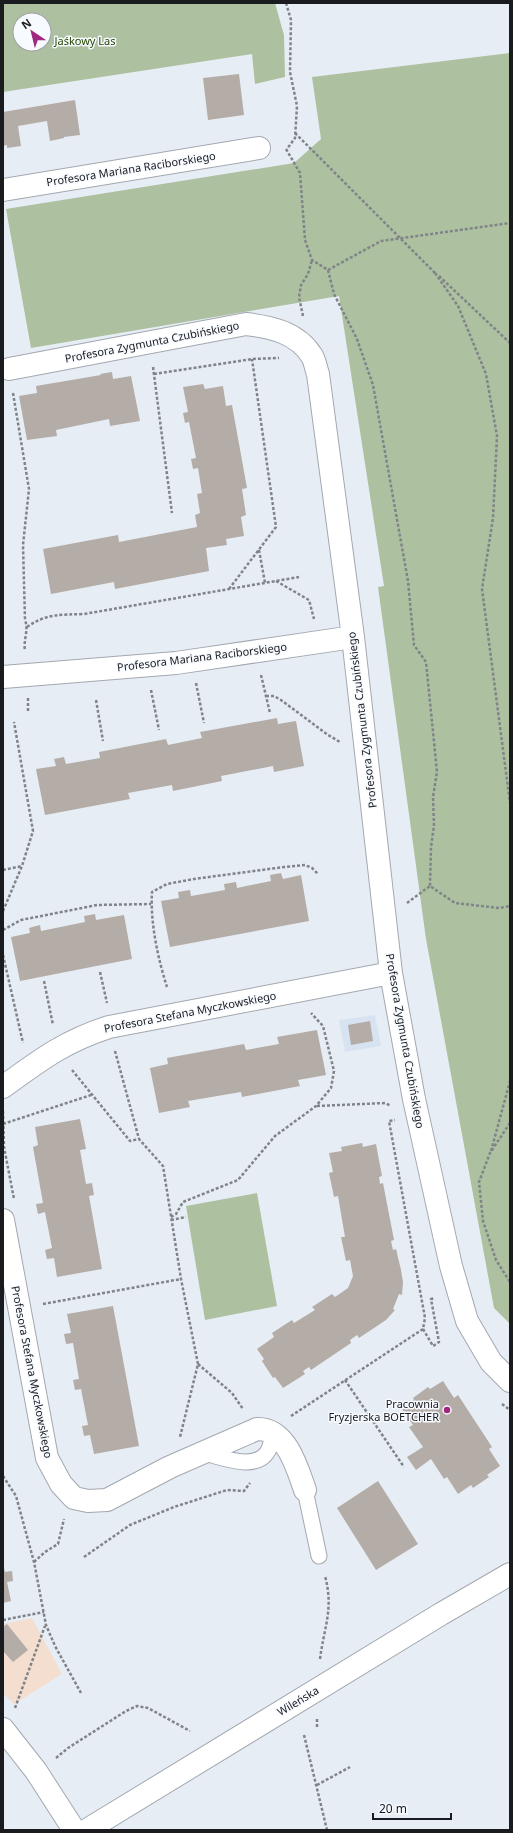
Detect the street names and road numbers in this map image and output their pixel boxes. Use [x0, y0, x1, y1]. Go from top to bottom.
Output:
street label: Profesora Mariana Raciborskiego [45, 148, 217, 189]
street label: Profesora Zygmunta Czubińskiego [63, 317, 241, 366]
street label: Profesora Zygmunta Czubińskiego [343, 631, 380, 809]
street label: Profesora Mariana Raciborskiego [116, 639, 288, 674]
street label: Profesora Zygmunta Czubińskiego [383, 952, 428, 1130]
street label: Profesora Stefana Myczkowskiego [102, 987, 278, 1036]
street label: Profesora Stefana Myczkowskiego [8, 1284, 57, 1460]
street label: Wileńska [274, 1682, 321, 1719]

